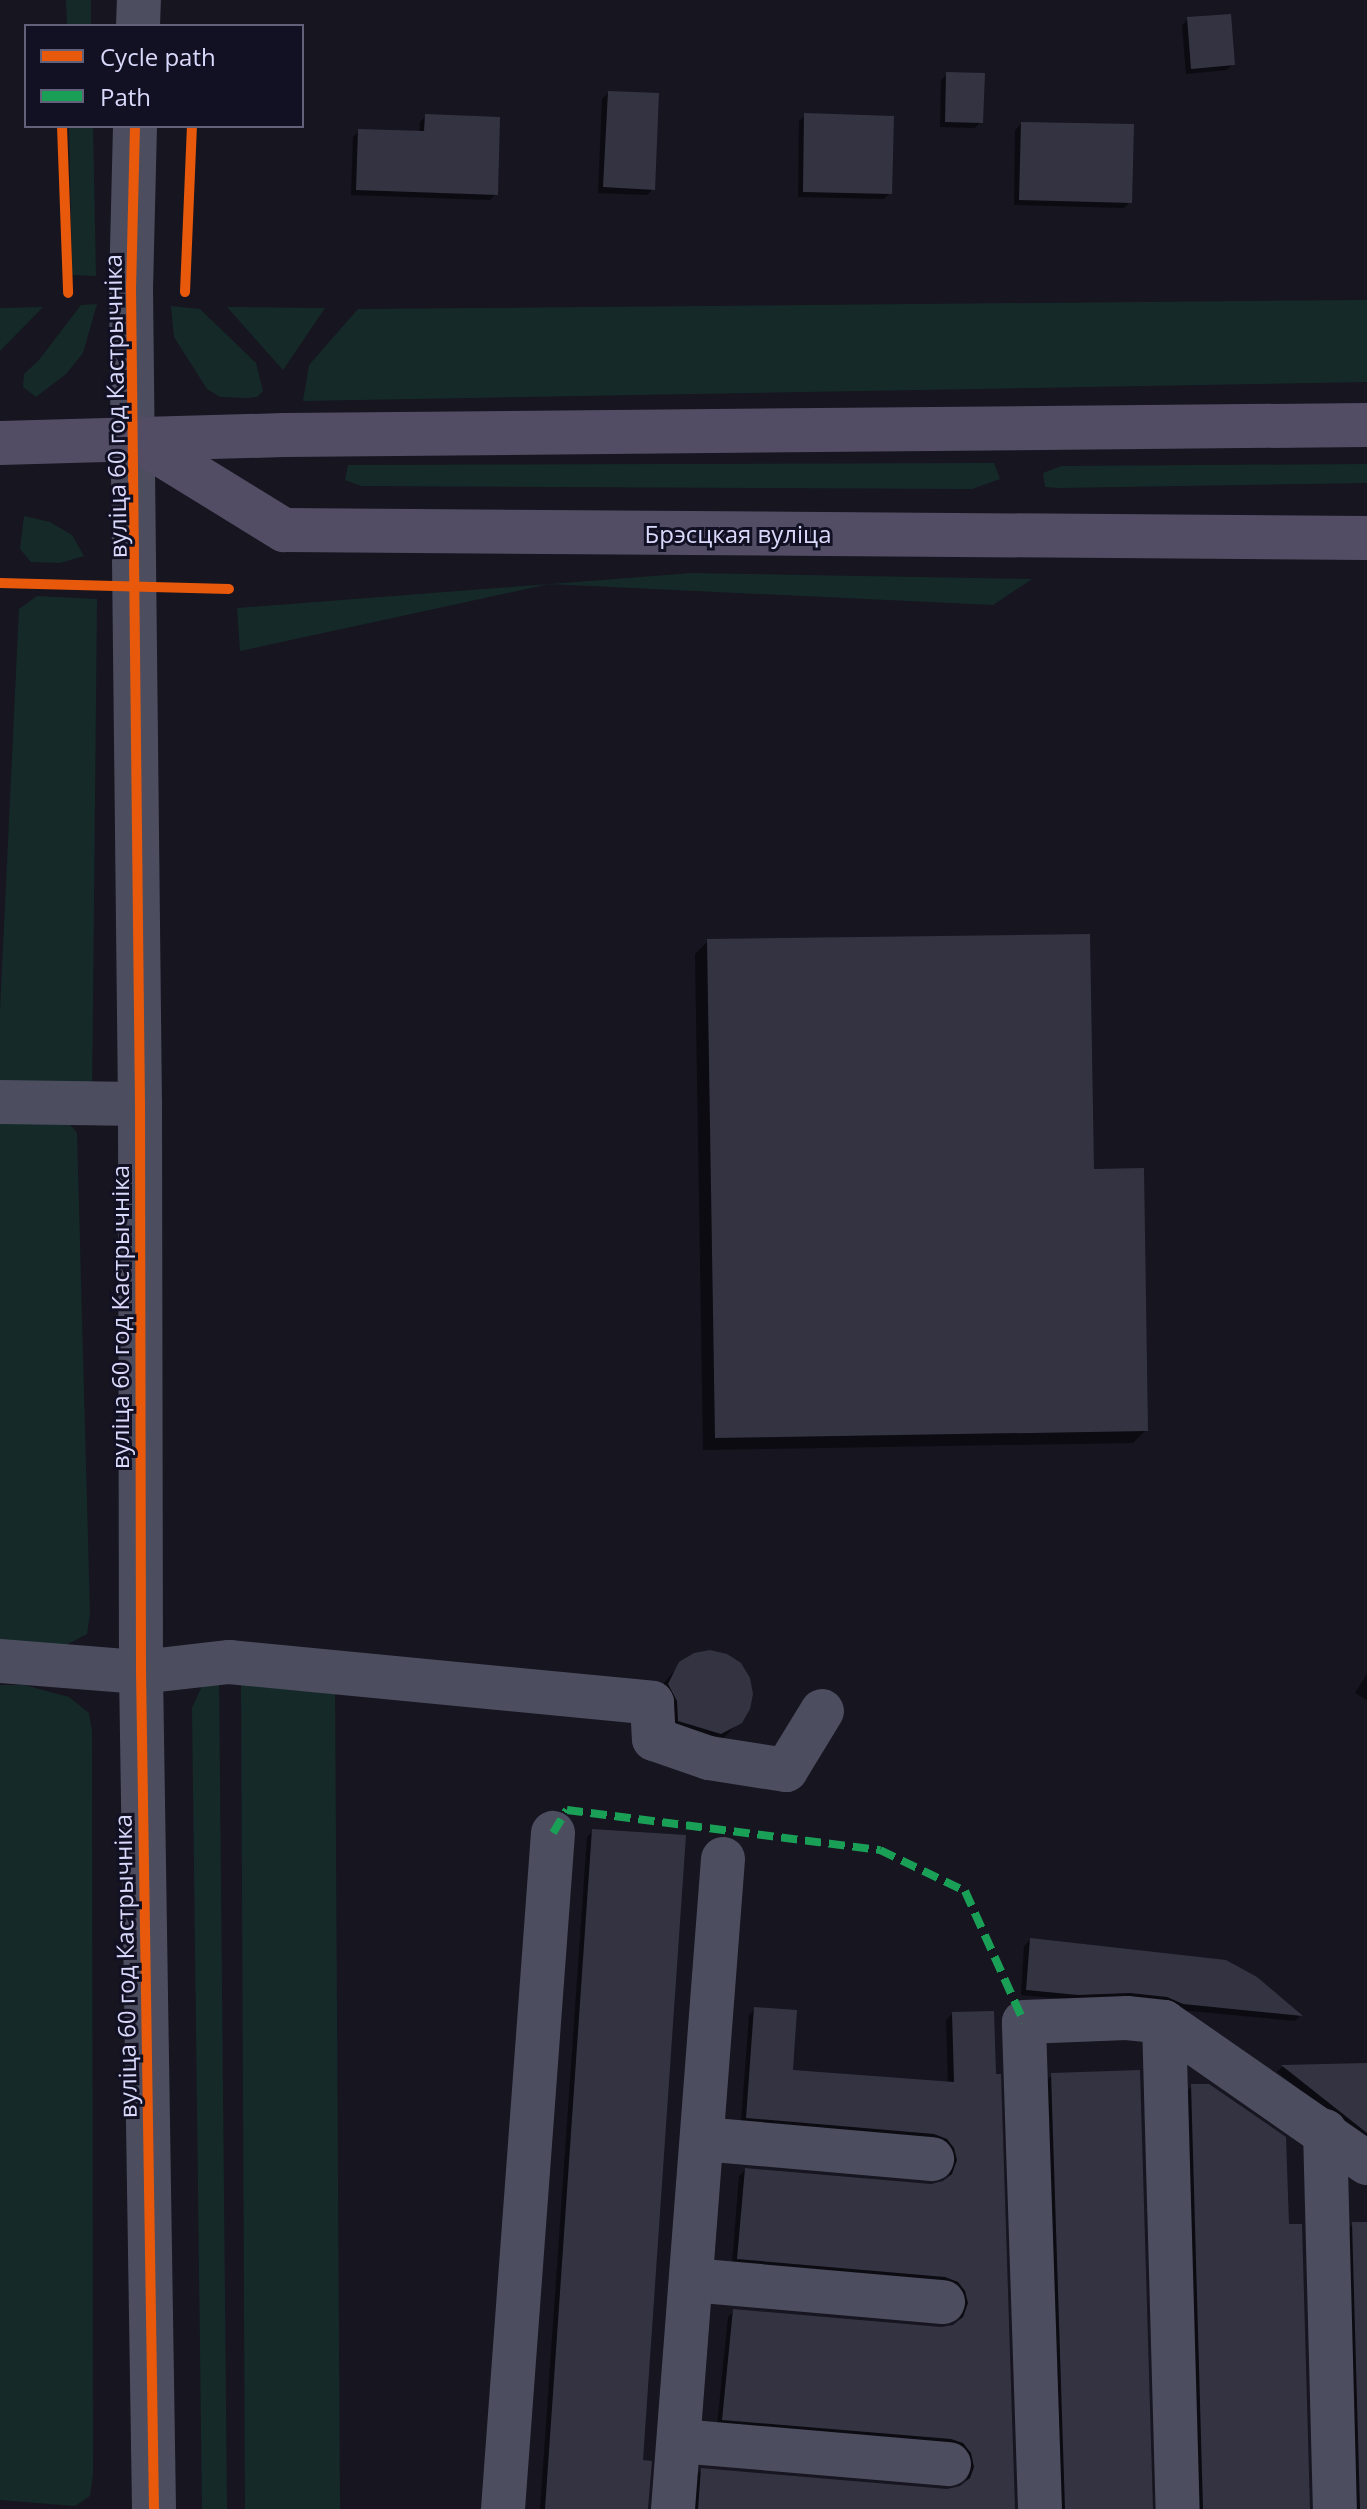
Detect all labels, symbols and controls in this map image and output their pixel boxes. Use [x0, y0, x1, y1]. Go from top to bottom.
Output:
legend [24, 24, 304, 128]
text: Cycle path [100, 40, 216, 73]
text: Path [100, 80, 151, 113]
street label: вуліца 60 год Кастрычніка [98, 254, 132, 558]
street label: Брэсцкая вуліца [645, 520, 831, 548]
street label: вуліца 60 год Кастрычніка [106, 1165, 134, 1469]
street label: вуліца 60 год Кастрычніка [108, 1814, 142, 2118]

